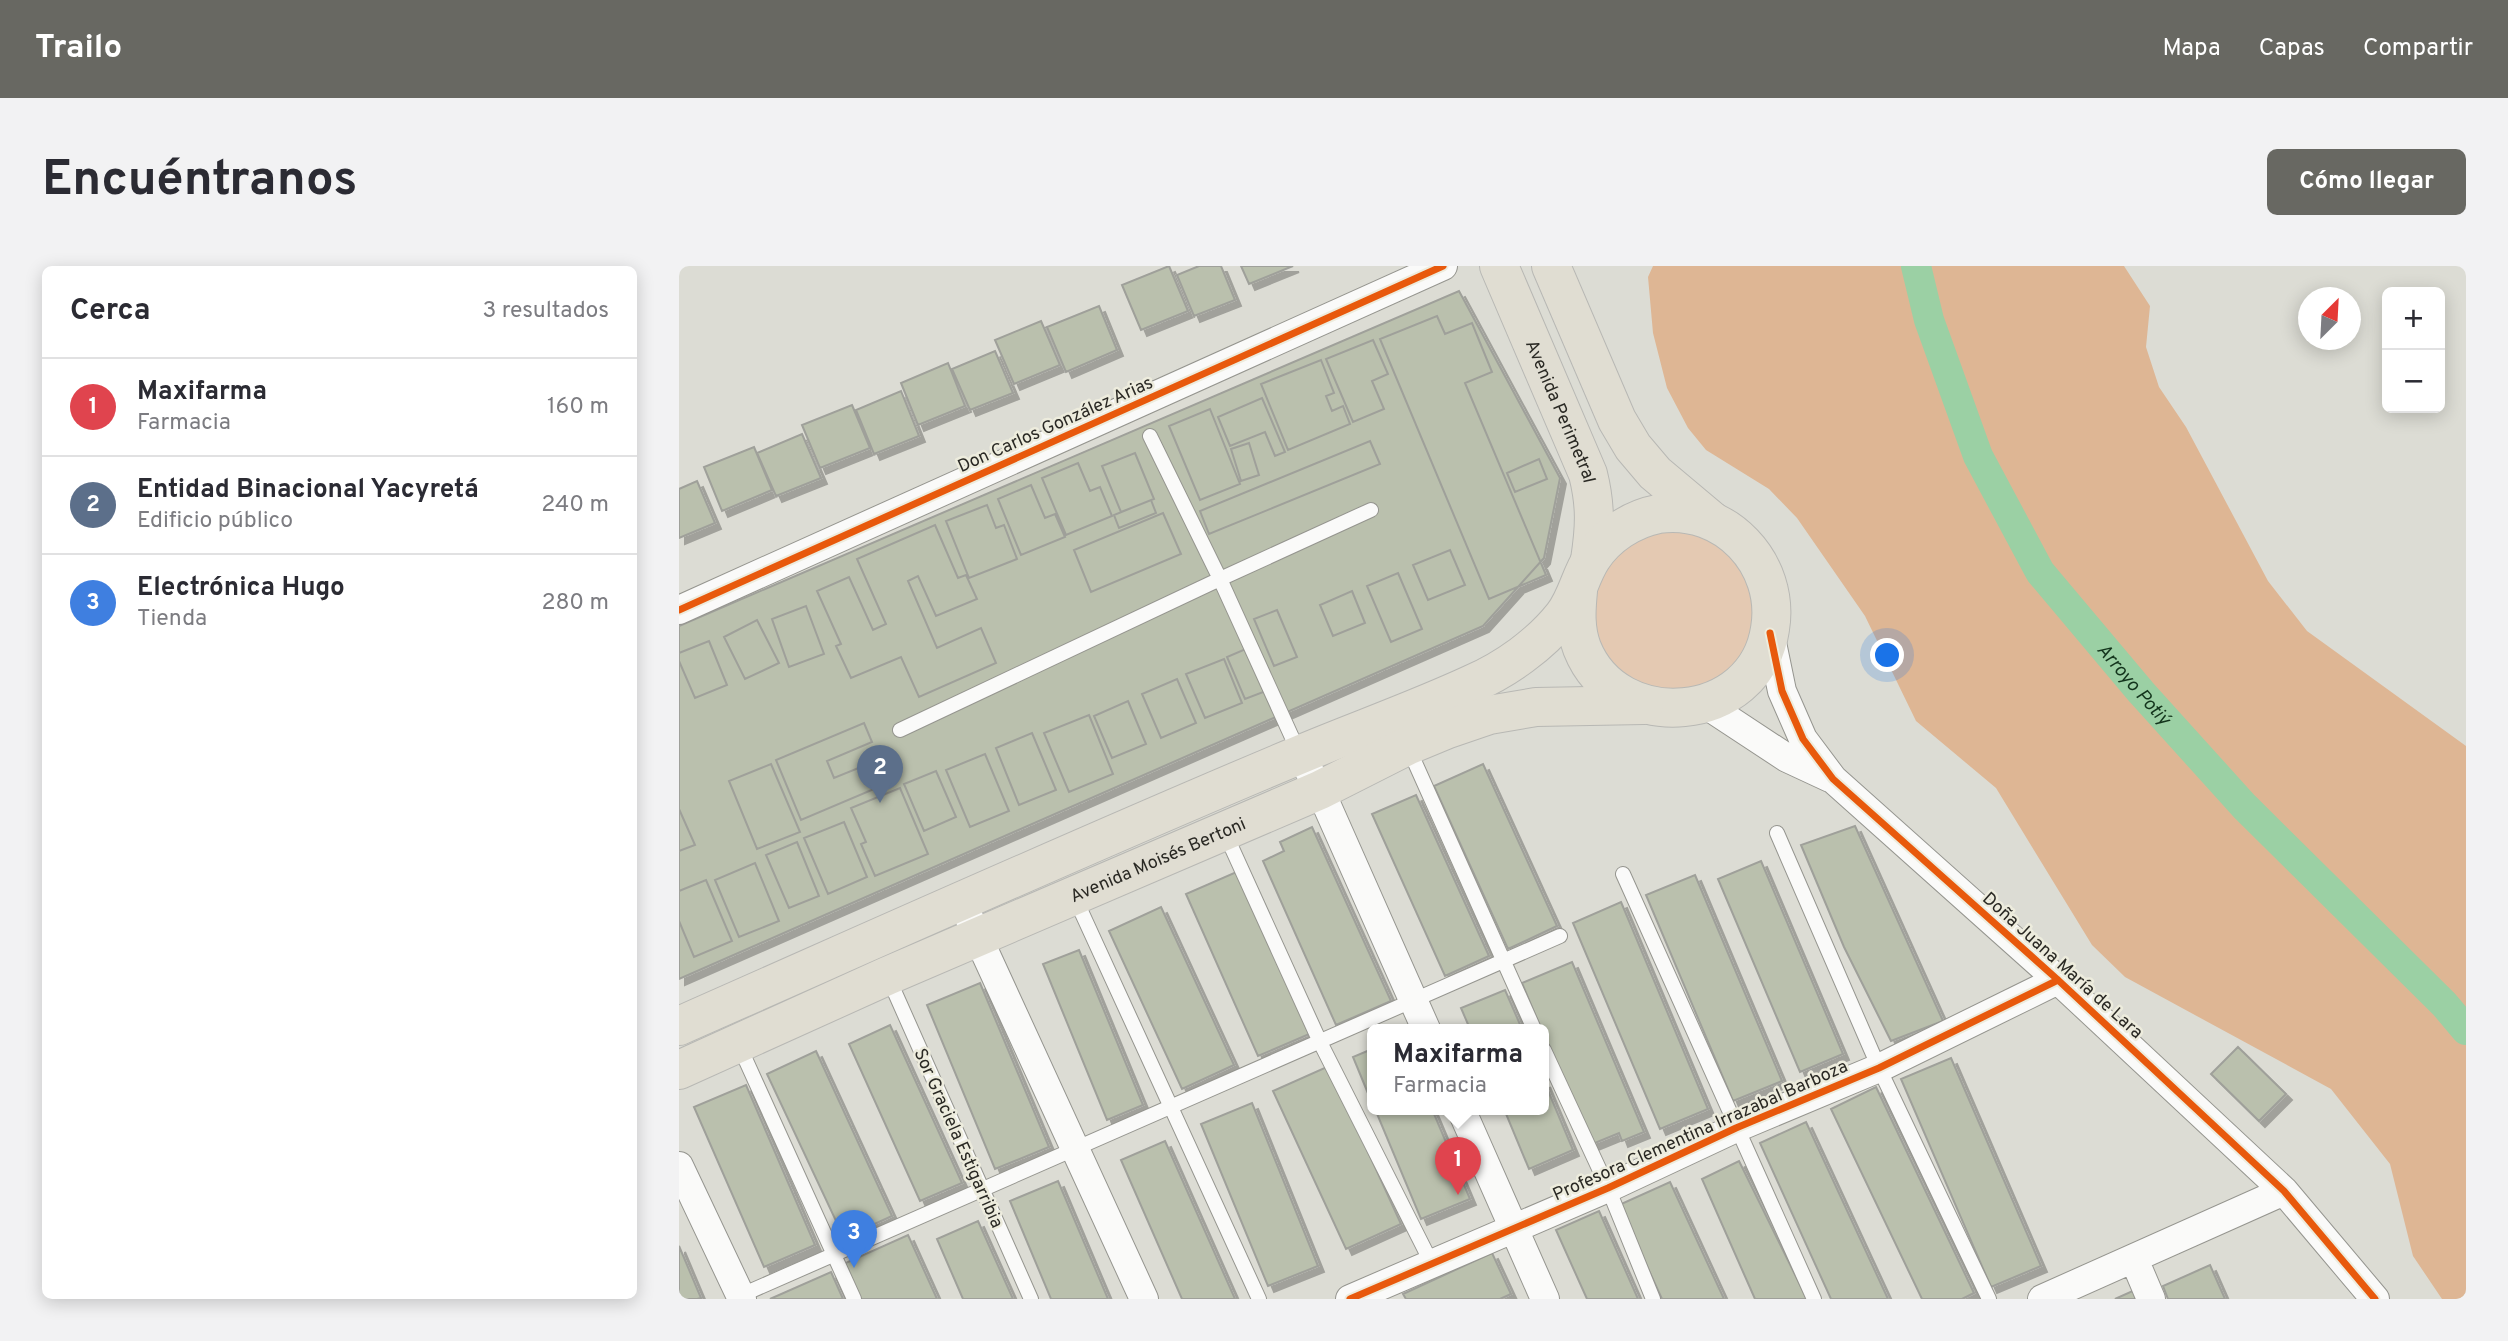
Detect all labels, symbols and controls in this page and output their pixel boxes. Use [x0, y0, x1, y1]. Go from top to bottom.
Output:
text: Trailo [35, 28, 122, 70]
text: Mapa [2163, 34, 2221, 64]
text: Capas [2259, 34, 2325, 64]
text: Compartir [2363, 34, 2473, 64]
button: Cómo llegar [2267, 149, 2466, 215]
text: Encuéntranos [42, 151, 357, 213]
north arrow [2298, 287, 2361, 350]
map controls [2382, 287, 2445, 413]
button: + [2382, 287, 2445, 350]
text: Cerca [70, 293, 150, 330]
text: 3 resultados [482, 297, 609, 326]
street label: Avenida Perimetral [1519, 337, 1600, 485]
button: − [2382, 350, 2445, 413]
street label: Don Carlos González Arias [954, 372, 1157, 479]
text: Maxifarma [137, 376, 267, 409]
text: 1 [88, 393, 98, 422]
text: 160 m [547, 393, 609, 422]
text: Farmacia [137, 409, 231, 438]
text: Entidad Binacional Yacyretá [137, 474, 479, 507]
text: 2 [86, 491, 100, 520]
text: 240 m [541, 491, 609, 520]
text: Edificio público [137, 507, 293, 536]
text: Electrónica Hugo [137, 572, 345, 605]
text: 3 [86, 589, 100, 618]
text: 280 m [541, 589, 609, 618]
text: Tienda [137, 605, 207, 634]
your location [1870, 638, 1904, 672]
water label: Arroyo Poti´y [2091, 639, 2176, 732]
pin: 2 [857, 745, 903, 803]
street label: Avenida Moisés Bertoni [1067, 813, 1250, 909]
street label: Doña Juana María de Lara [1977, 888, 2147, 1044]
popup [1367, 1024, 1549, 1115]
text: Maxifarma [1393, 1039, 1523, 1072]
street label: Sor Graciela Estigarribia [908, 1045, 1008, 1232]
street label: Profesora Clementina Irrazabal Barboza [1549, 1056, 1852, 1207]
text: Farmacia [1393, 1072, 1487, 1101]
pin: 1 [1435, 1137, 1481, 1195]
pin: 3 [831, 1210, 877, 1268]

